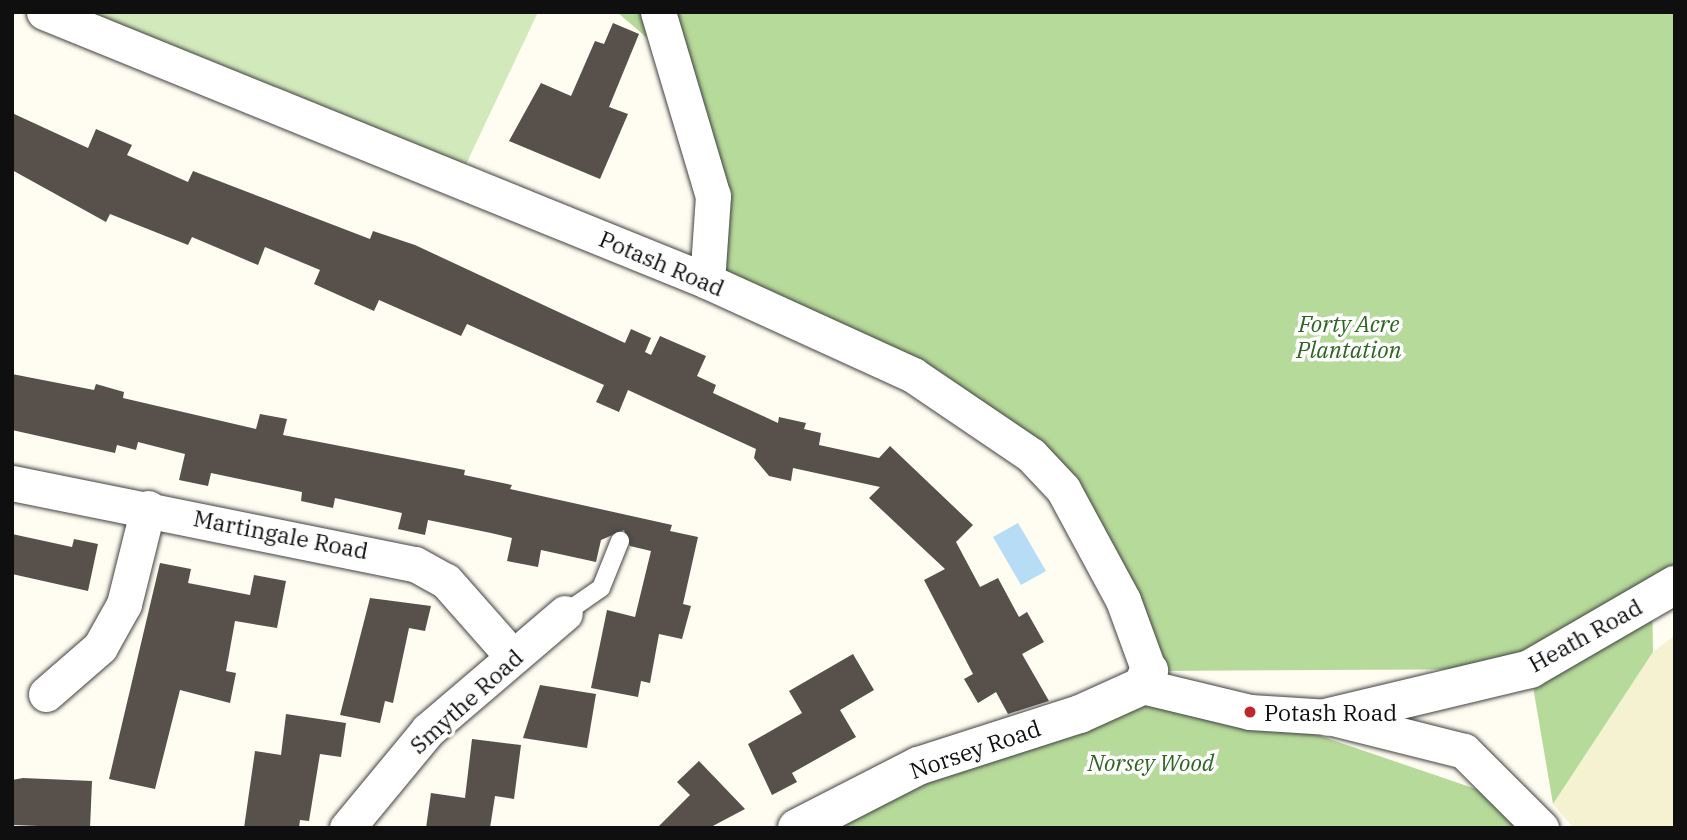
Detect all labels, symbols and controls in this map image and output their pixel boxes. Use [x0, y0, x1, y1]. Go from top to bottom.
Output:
street label: Potash Road [595, 224, 729, 302]
park label: Forty Acre Plantation [1296, 309, 1402, 363]
street label: Martingale Road [191, 504, 371, 564]
street label: Heath Road [1523, 592, 1647, 678]
street label: Smythe Road [404, 643, 528, 759]
place label: Potash Road [1264, 698, 1397, 726]
marker: Potash Road [1242, 704, 1258, 720]
street label: Norsey Road [906, 714, 1044, 784]
park label: Norsey Wood [1088, 748, 1214, 776]

